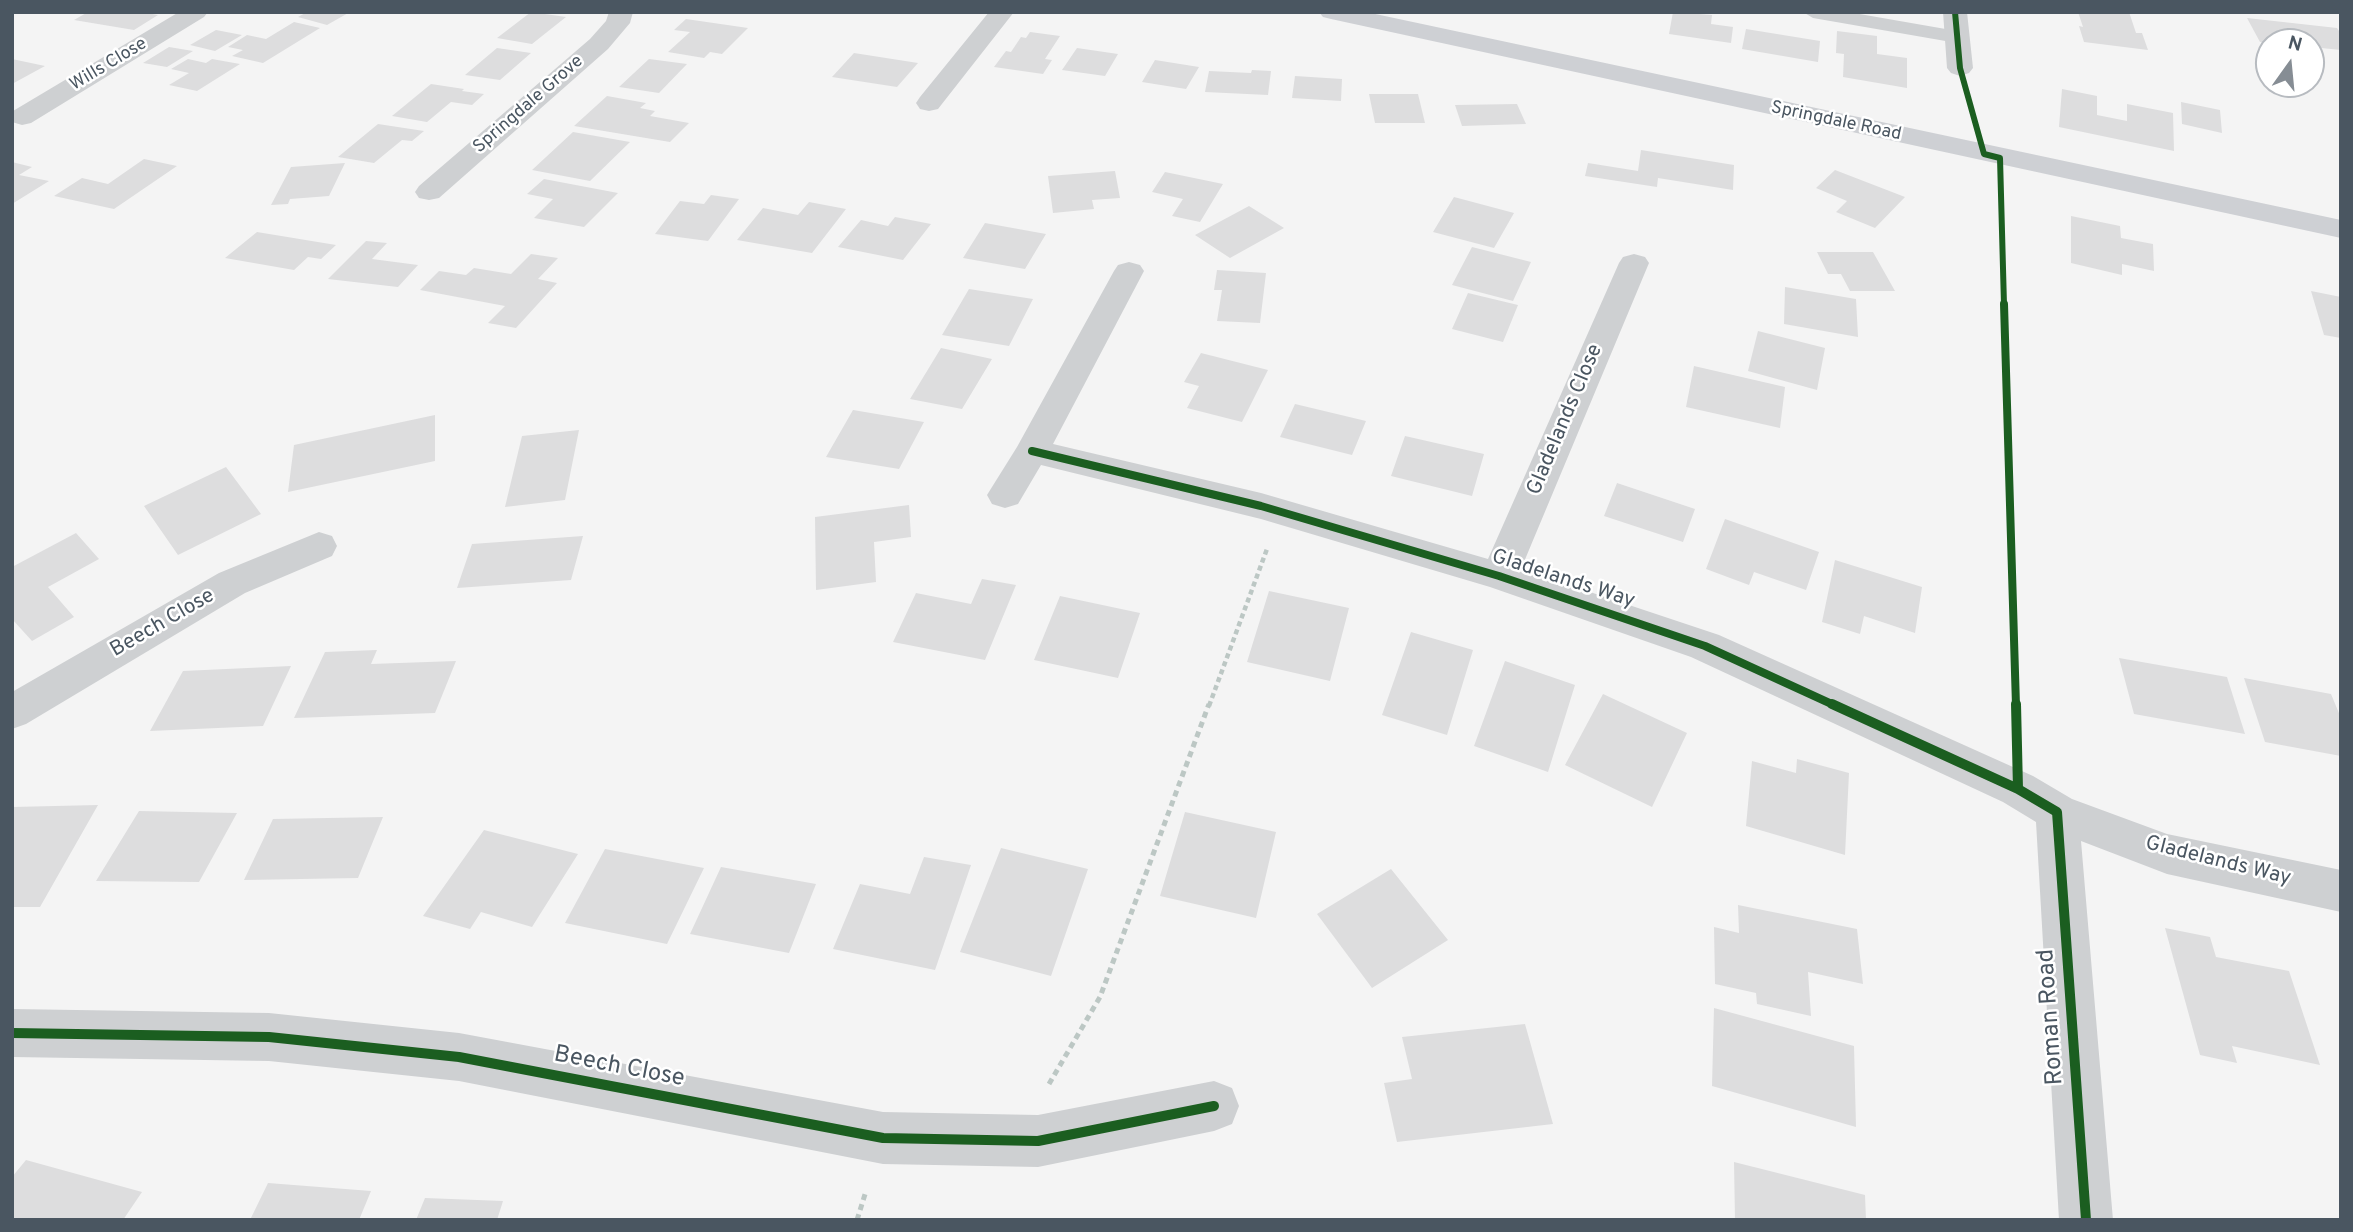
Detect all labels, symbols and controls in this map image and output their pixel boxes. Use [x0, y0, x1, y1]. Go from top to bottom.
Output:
north arrow [2255, 28, 2325, 98]
text: N [2285, 31, 2305, 58]
street label: Wills Close [67, 34, 151, 96]
street label: Springdale Grove [470, 51, 588, 159]
street label: Springdale Road [1769, 98, 1903, 146]
street label: Gladelands Close [1523, 341, 1609, 499]
street label: Gladelands Way [1488, 545, 1638, 615]
street label: Beech Close [106, 584, 220, 664]
street label: Gladelands Way [2143, 832, 2293, 892]
street label: Roman Road [2033, 948, 2071, 1086]
street label: Beech Close [551, 1041, 687, 1095]

